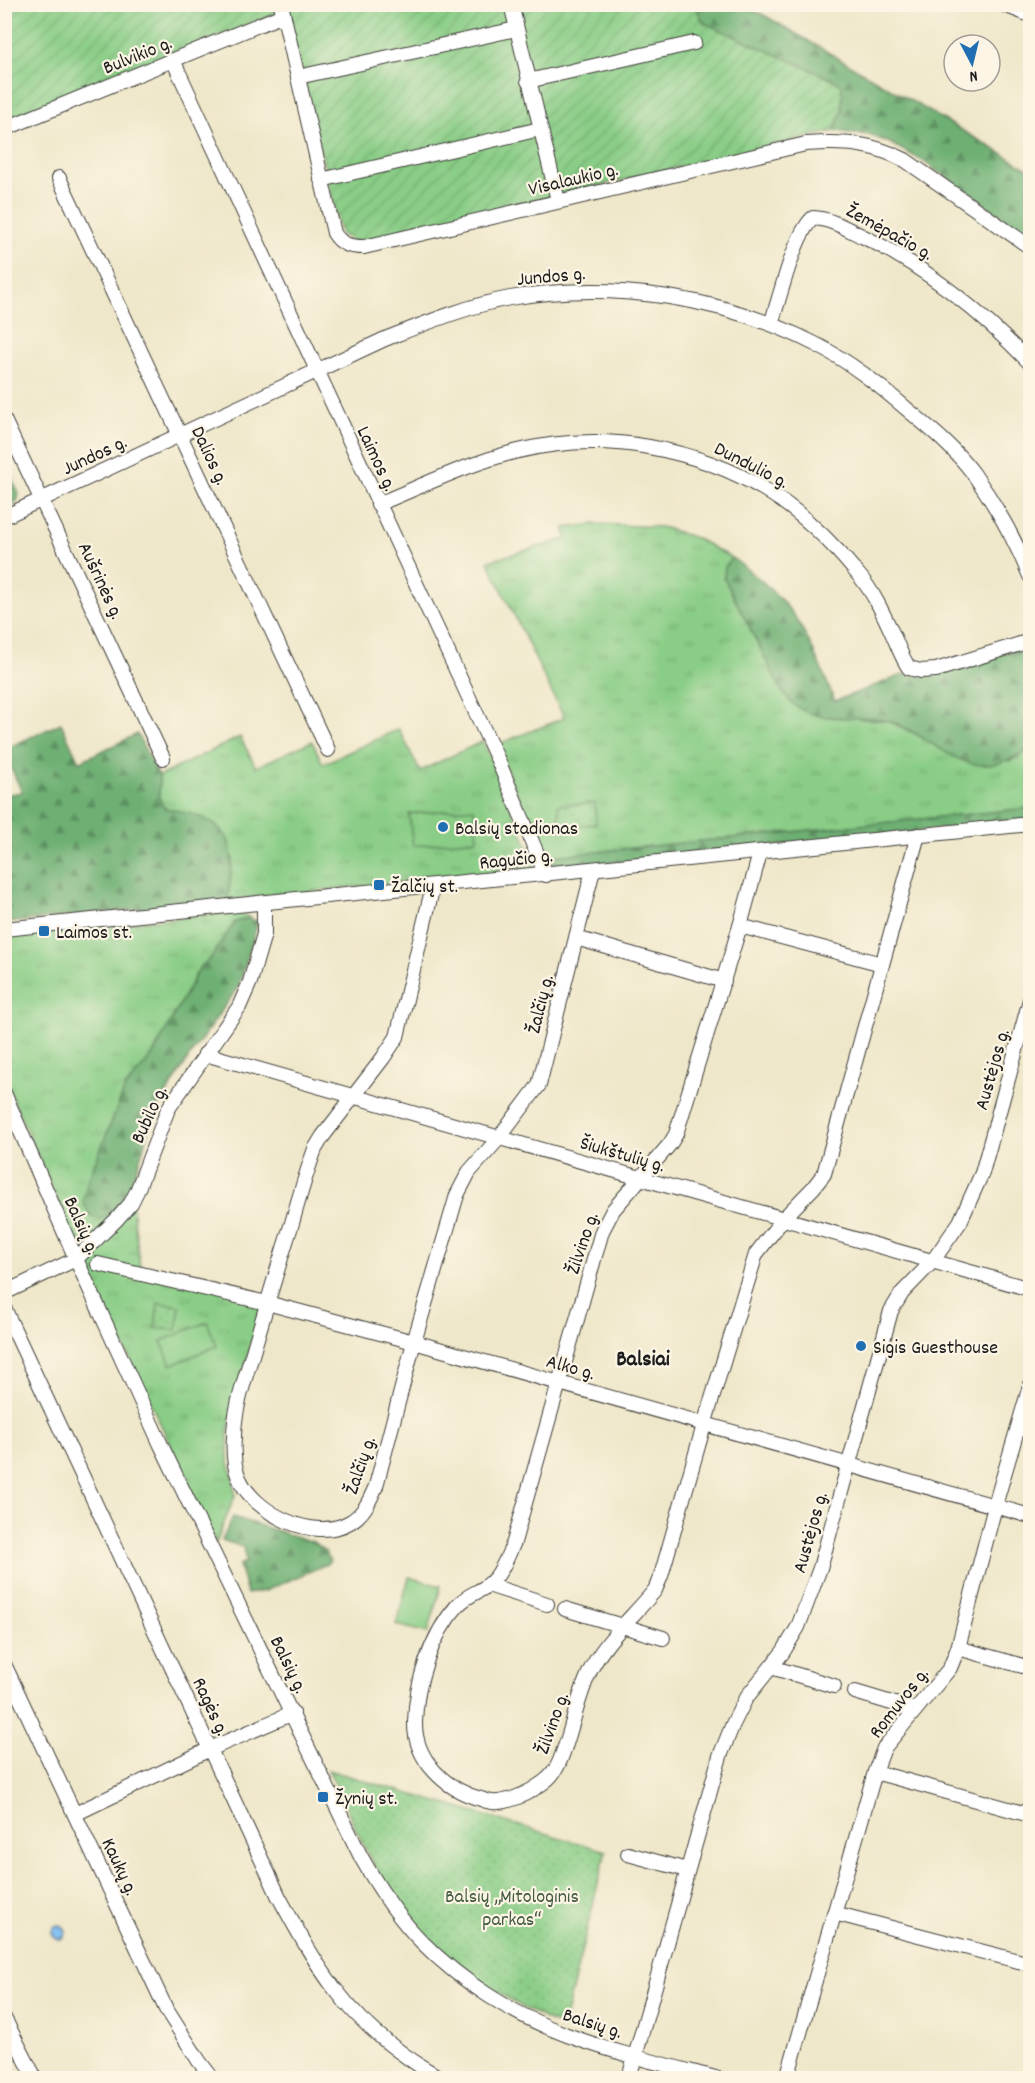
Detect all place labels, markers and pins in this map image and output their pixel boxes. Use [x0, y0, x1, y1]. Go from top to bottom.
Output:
place label: Balsių stadionas [455, 816, 578, 844]
marker: Balsių stadionas [436, 820, 450, 834]
place label: Žalčių st. [391, 874, 458, 902]
marker: Žalčių st. [372, 878, 386, 892]
place label: Laimos st. [56, 920, 132, 948]
marker: Laimos st. [37, 924, 51, 938]
place label: Sigis Guesthouse [873, 1335, 998, 1363]
marker: Sigis Guesthouse [854, 1339, 868, 1353]
place label: Žynių st. [335, 1786, 397, 1814]
marker: Žynių st. [316, 1790, 330, 1804]

